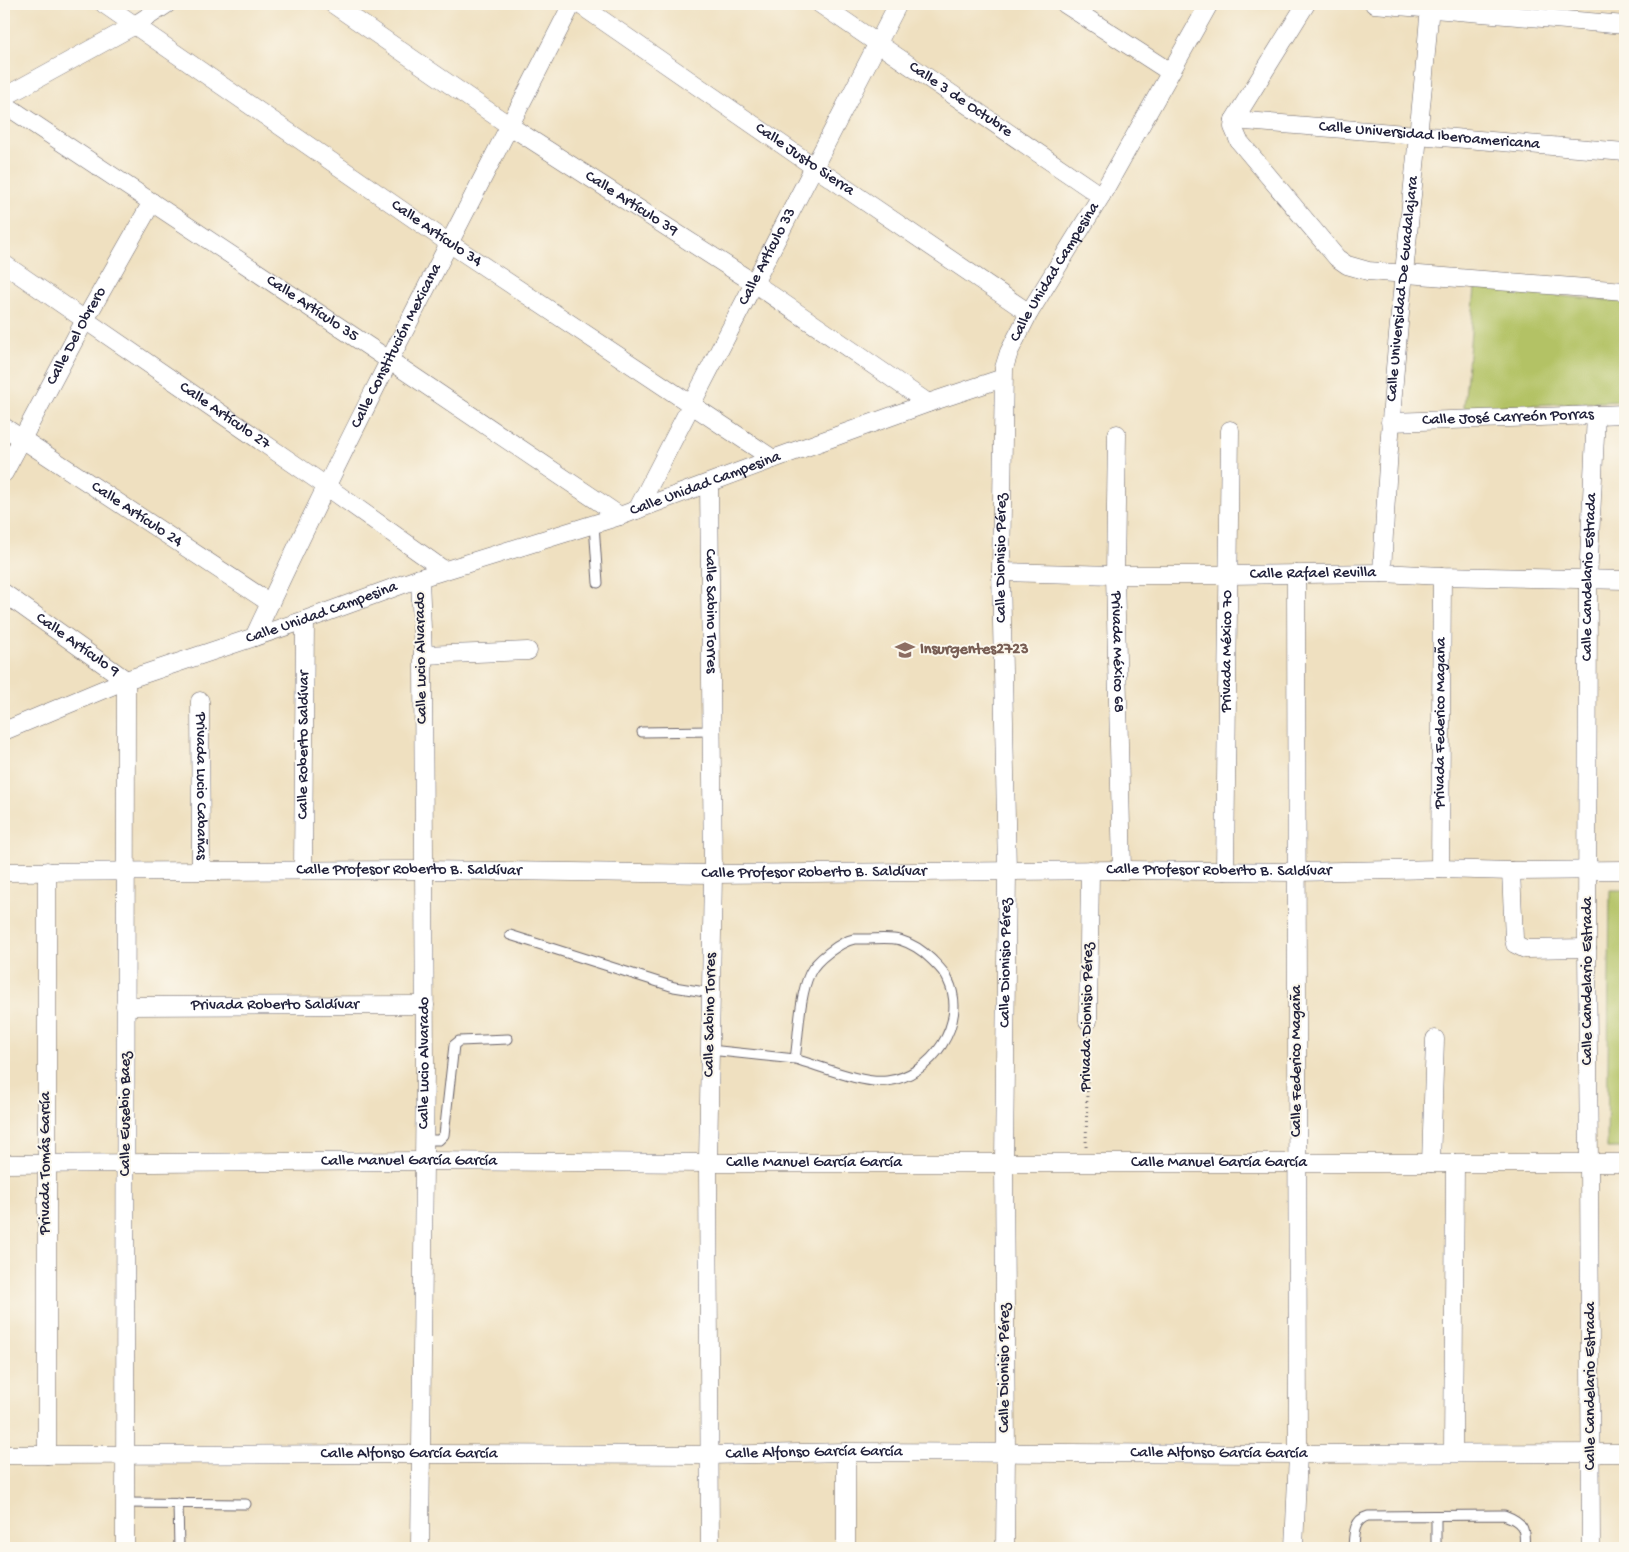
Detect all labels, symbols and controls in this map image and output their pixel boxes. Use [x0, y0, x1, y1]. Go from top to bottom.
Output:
street label: Calle 3 de Octubre [905, 58, 1017, 143]
street label: Calle Universidad Iberoamericana [1318, 117, 1542, 155]
street label: Calle Justo Sierra [751, 119, 859, 201]
street label: Calle Artículo 39 [581, 167, 681, 241]
street label: Calle Universidad De Guadalajara [1383, 174, 1424, 402]
street label: Calle Artículo 34 [387, 196, 486, 272]
street label: Calle Unidad Campesina [1006, 198, 1105, 345]
street label: Calle Artículo 33 [735, 205, 801, 309]
street label: Calle Constitución Mexicana [347, 260, 447, 432]
street label: Calle Artículo 35 [262, 271, 362, 346]
street label: Calle Del Obrero [43, 284, 111, 389]
street label: Calle Artículo 27 [175, 378, 274, 455]
street label: Calle José Carreón Porras [1422, 406, 1595, 430]
street label: Calle Unidad Campesina [627, 447, 784, 521]
street label: Calle Artículo 24 [87, 478, 186, 552]
street label: Calle Candelario Estrada [1578, 491, 1602, 661]
street label: Calle Dionisio Pérez [991, 492, 1012, 623]
street label: Calle Sabino Torres [700, 549, 720, 675]
street label: Calle Rafael Revilla [1250, 564, 1377, 584]
street label: Calle Unidad Campesina [243, 577, 401, 649]
street label: Privada México 68 [1106, 590, 1128, 713]
street label: Privada México 70 [1217, 590, 1238, 713]
street label: Calle Lucio Alvarado [411, 592, 433, 724]
street label: Calle Artículo 9 [32, 609, 123, 682]
street label: Privada Federico Magaña [1431, 636, 1451, 810]
school or university icon: Insurgentes2723 [894, 639, 916, 661]
place label: Insurgentes2723 [920, 641, 1028, 660]
street label: Calle Roberto Saldívar [294, 669, 314, 819]
street label: Privada Lucio Cabañas [191, 711, 210, 861]
street label: Calle Profesor Roberto B. Saldívar [296, 860, 523, 881]
street label: Calle Profesor Roberto B. Saldívar [1106, 860, 1333, 882]
street label: Calle Profesor Roberto B. Saldívar [701, 862, 928, 884]
street label: Calle Candelario Estrada [1579, 896, 1598, 1065]
street label: Calle Dionisio Pérez [996, 897, 1016, 1028]
street label: Privada Dionisio Pérez [1077, 942, 1099, 1093]
street label: Calle Sabino Torres [700, 951, 722, 1077]
street label: Calle Federico Magaña [1288, 984, 1307, 1137]
street label: Privada Roberto Saldívar [190, 996, 360, 1015]
street label: Calle Lucio Alvarado [415, 997, 435, 1129]
street label: Calle Eusebio Baez [117, 1051, 136, 1176]
street label: Privada Tomás García [37, 1091, 56, 1235]
street label: Calle Manuel García García [321, 1151, 498, 1171]
street label: Calle Manuel García García [726, 1154, 903, 1173]
street label: Calle Manuel García García [1131, 1154, 1308, 1173]
street label: Calle Candelario Estrada [1582, 1301, 1601, 1470]
street label: Calle Dionisio Pérez [996, 1302, 1015, 1433]
street label: Calle Alfonso García García [725, 1442, 904, 1464]
street label: Calle Alfonso García García [320, 1444, 499, 1464]
street label: Calle Alfonso García García [1130, 1444, 1309, 1464]

